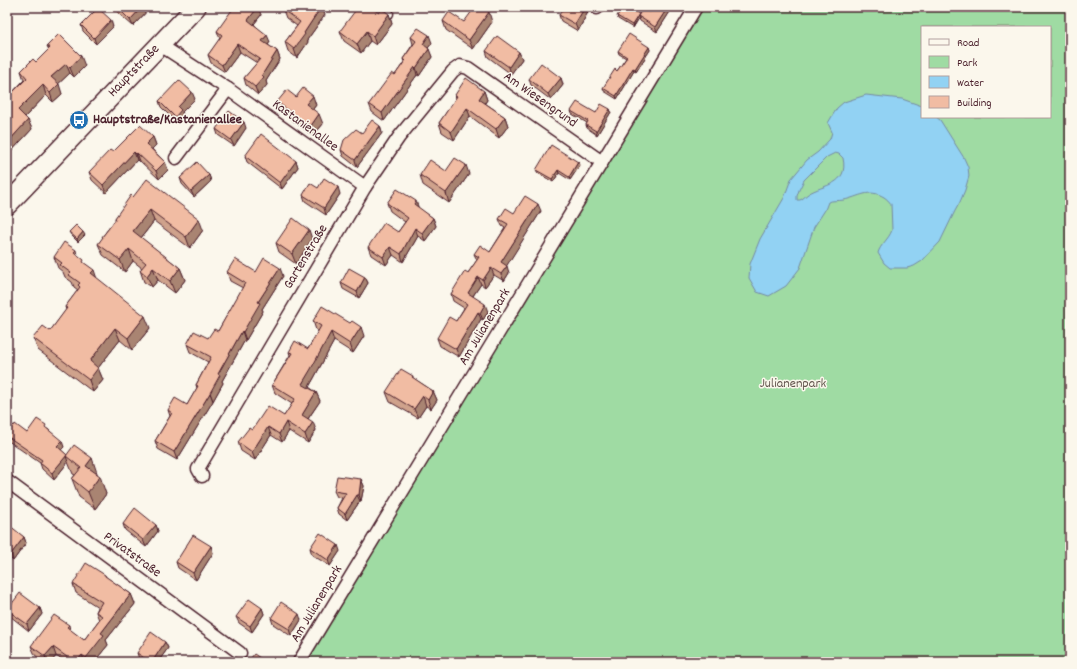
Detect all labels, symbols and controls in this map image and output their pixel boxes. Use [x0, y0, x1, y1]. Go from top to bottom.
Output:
legend [921, 26, 1051, 118]
text: Road [957, 35, 979, 52]
street label: Hauptstraße [104, 40, 164, 102]
text: Park [957, 55, 978, 72]
street label: Am Wiesengrund [499, 67, 581, 133]
text: Water [957, 75, 984, 92]
street label: Kastanienallee [268, 95, 342, 157]
text: Building [957, 95, 992, 112]
bus stop icon: Hauptstraße/Kastanienallee [68, 109, 90, 131]
place label: Hauptstraße/Kastanienallee [93, 110, 242, 130]
street label: Gartenstraße [279, 221, 333, 293]
street label: Am Julianenpark [454, 284, 516, 369]
park label: Julianenpark [760, 374, 827, 394]
street label: Privatstraße [99, 527, 165, 583]
street label: Am Julianenpark [286, 561, 348, 646]

